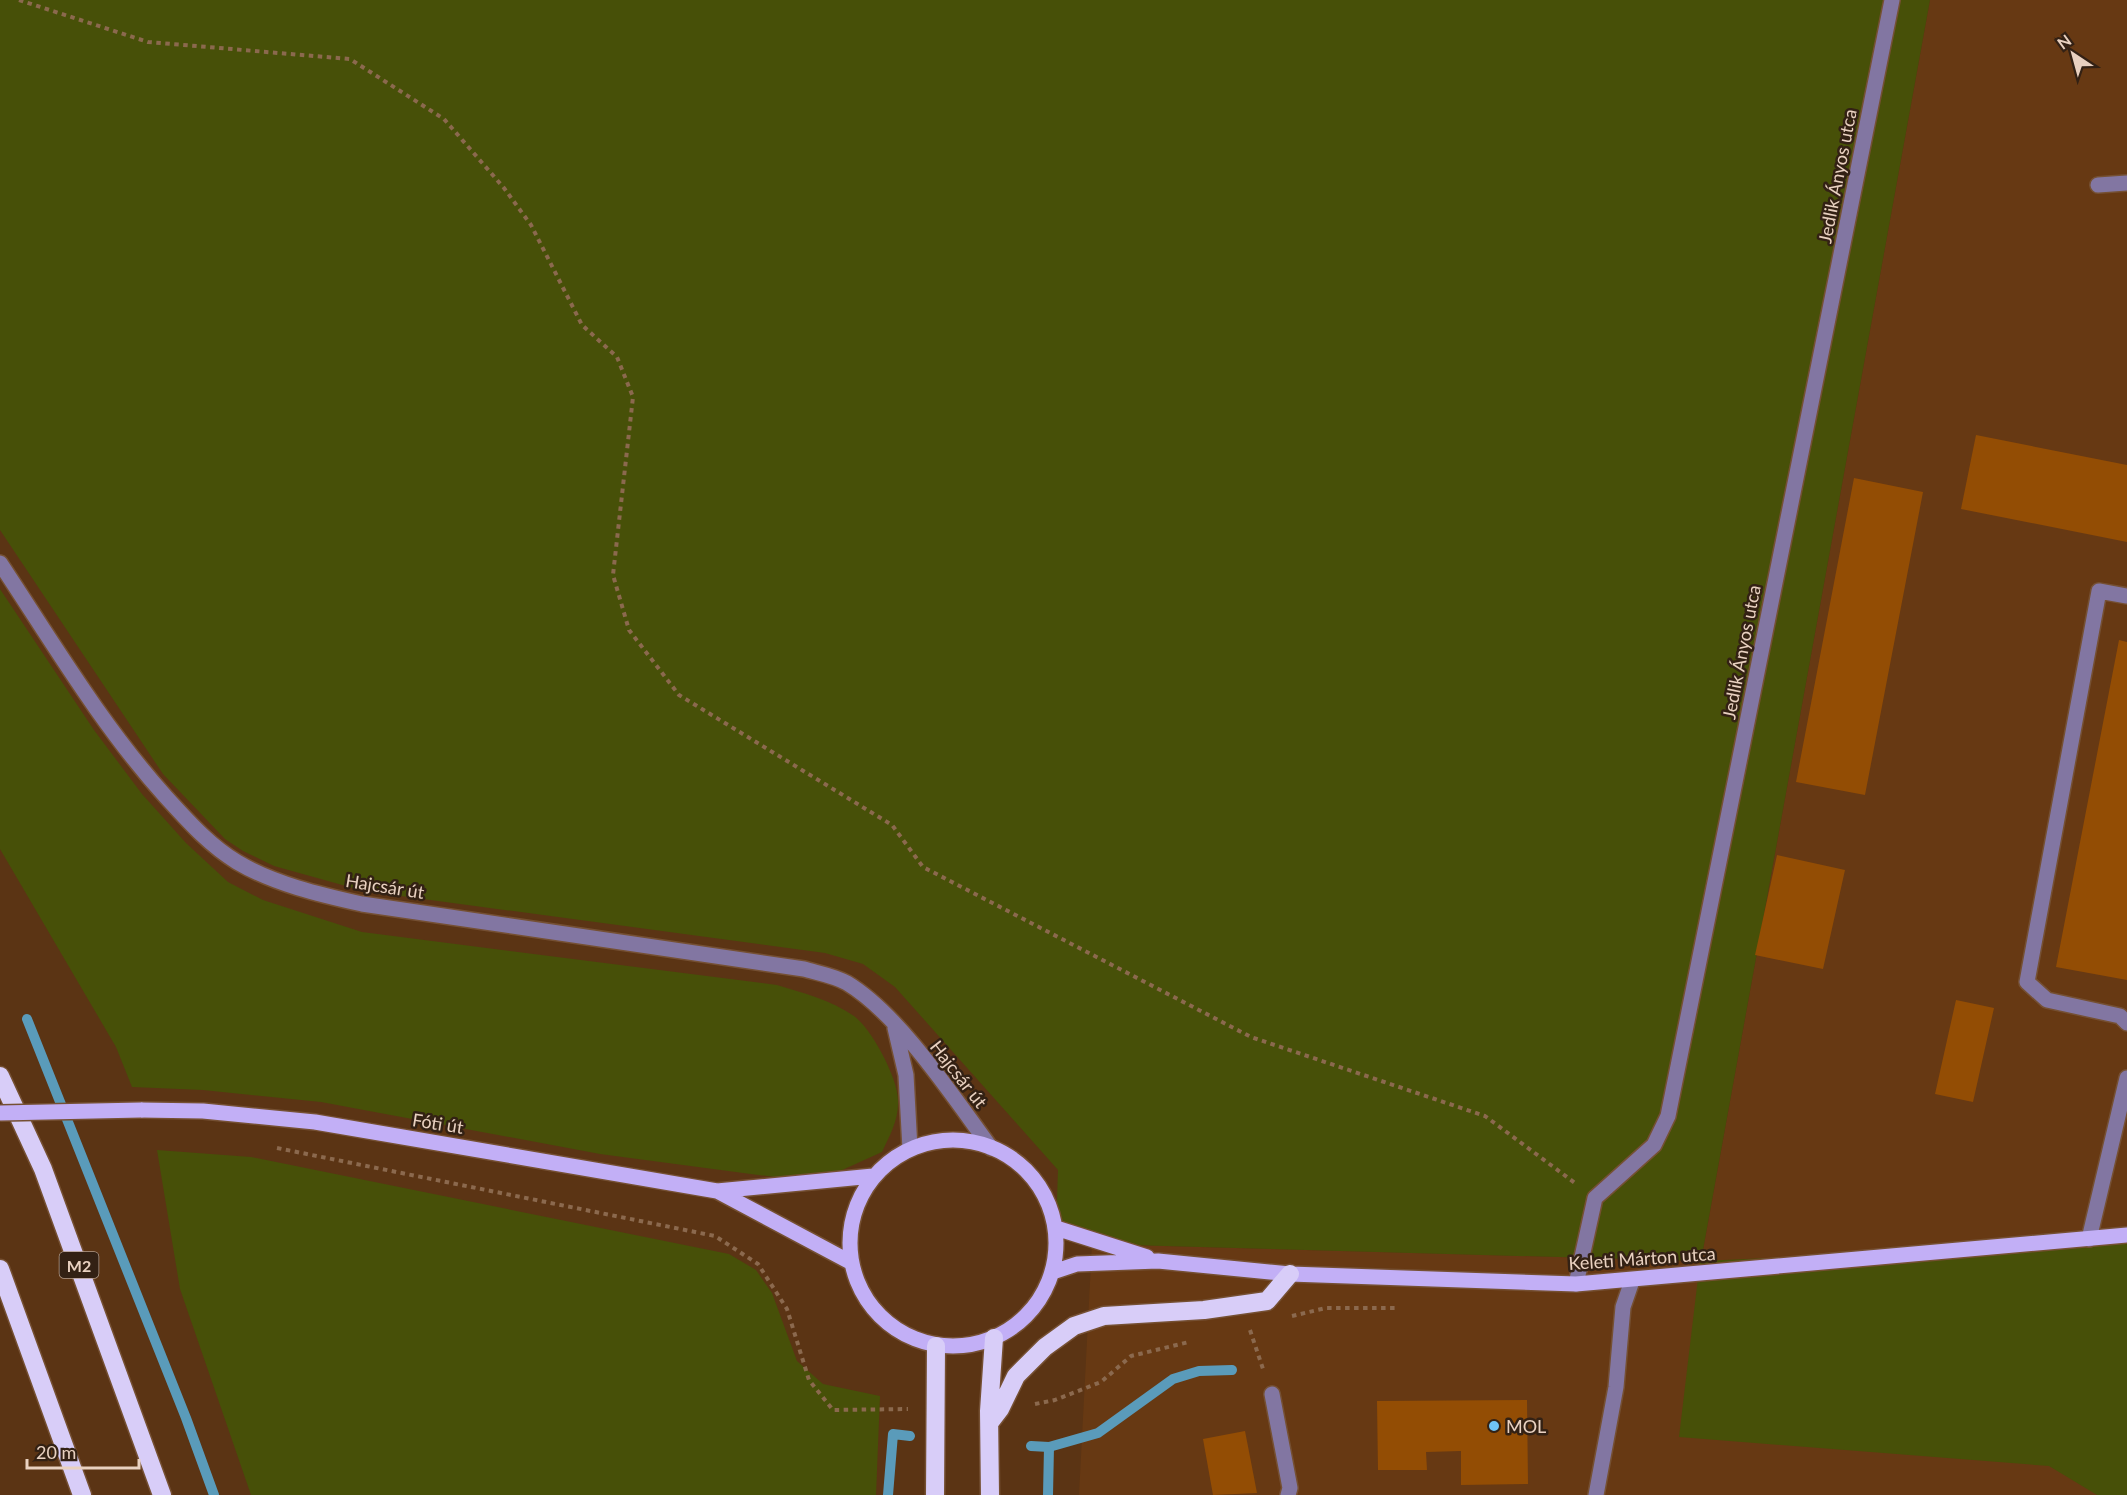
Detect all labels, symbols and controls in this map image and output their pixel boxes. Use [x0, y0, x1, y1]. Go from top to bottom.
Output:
north arrow [2043, 24, 2103, 84]
text: N [2053, 30, 2074, 53]
street label: Jedlik Ányos utca [1813, 107, 1861, 245]
street label: Jedlik Ányos utca [1717, 583, 1765, 721]
street label: Hajcsár út [344, 869, 426, 903]
street label: Hajcsár út [926, 1036, 992, 1112]
street label: Fóti út [411, 1108, 466, 1138]
street label: Keleti Márton utca [1568, 1242, 1716, 1274]
road number: M2 [60, 1252, 98, 1278]
place label: MOL [1506, 1415, 1546, 1437]
marker: MOL [1487, 1419, 1501, 1433]
scale bar [27, 1432, 140, 1470]
text: 20 m [36, 1441, 76, 1463]

